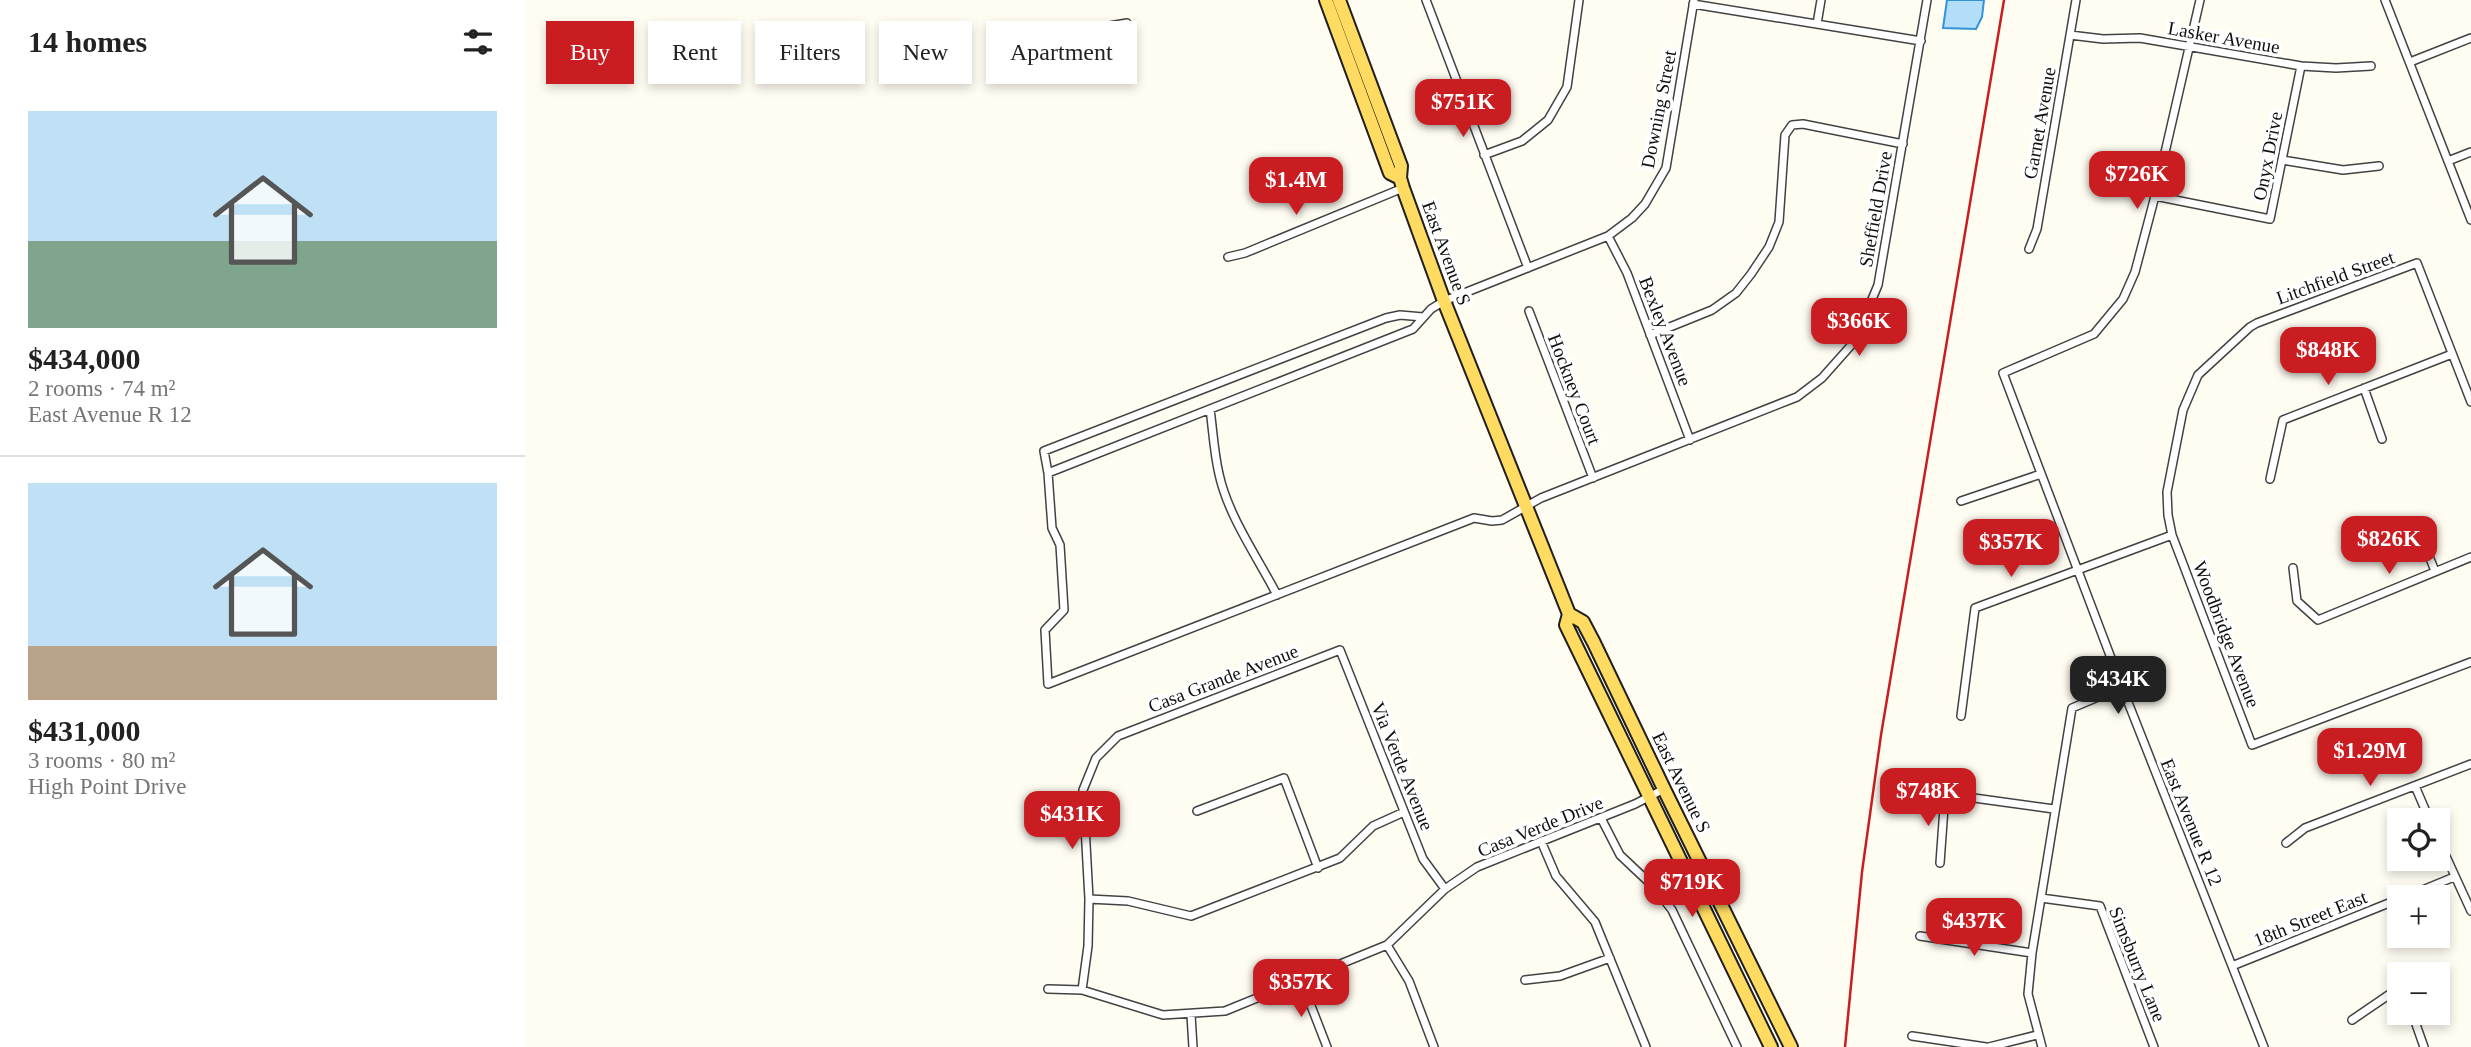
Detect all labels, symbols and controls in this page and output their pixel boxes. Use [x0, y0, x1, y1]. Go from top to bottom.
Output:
street label: Lasker Avenue [2166, 17, 2281, 58]
chip: Buy [546, 21, 634, 84]
chip: Rent [648, 21, 741, 84]
chip: Filters [755, 21, 865, 84]
chip: New [879, 21, 972, 84]
chip: Apartment [986, 21, 1137, 84]
icon: filters [459, 23, 497, 61]
text: 14 homes [28, 25, 147, 58]
street label: Downing Street [1637, 48, 1680, 170]
street label: Garnet Avenue [2019, 66, 2060, 181]
pin: $751K [1414, 80, 1512, 139]
text: $751K [1431, 89, 1495, 114]
street label: Onyx Drive [2249, 110, 2286, 202]
street label: Sheffield Drive [1855, 149, 1896, 269]
pin: $726K [2088, 152, 2186, 211]
icon: home [200, 157, 326, 283]
pin: $1.4M [1247, 158, 1345, 217]
text: $726K [2105, 161, 2169, 186]
text: $1.4M [1265, 167, 1327, 192]
street label: East Avenue S [1418, 198, 1475, 308]
street label: Litchfield Street [2273, 246, 2398, 309]
street label: Bexley Avenue [1635, 274, 1696, 389]
pin: $366K [1810, 298, 1908, 358]
text: $366K [1827, 308, 1891, 333]
pin: $848K [2279, 328, 2377, 387]
street label: Hockney Court [1544, 331, 1605, 448]
text: $848K [2296, 337, 2360, 362]
text: $434,000 [28, 342, 141, 375]
text: 2 rooms · 74 m² [28, 376, 175, 401]
text: East Avenue R 12 [28, 402, 192, 427]
pin: $826K [2340, 516, 2438, 576]
pin: $357K [1962, 520, 2060, 579]
text: $826K [2357, 526, 2421, 551]
icon: home [200, 529, 326, 655]
text: $357K [1979, 529, 2043, 554]
street label: Woodbridge Avenue [2189, 558, 2264, 710]
street label: Casa Grande Avenue [1145, 640, 1301, 717]
pin: $434K [2069, 656, 2167, 716]
text: $434K [2086, 666, 2150, 691]
street label: Via Verde Avenue [1367, 699, 1438, 833]
text: $431,000 [28, 714, 141, 747]
street label: East Avenue S [1648, 728, 1715, 836]
pin: $1.29M [2313, 728, 2427, 788]
text: $1.29M [2333, 738, 2407, 763]
text: 3 rooms · 80 m² [28, 748, 175, 773]
street label: East Avenue R 12 [2156, 756, 2227, 889]
pin: $748K [1879, 768, 1977, 828]
text: High Point Drive [28, 774, 186, 799]
text: $748K [1896, 778, 1960, 803]
pin: $431K [1023, 792, 1121, 851]
street label: Casa Verde Drive [1474, 792, 1606, 861]
text: $431K [1040, 801, 1104, 826]
map controls [2387, 808, 2450, 1025]
button: locate [2387, 808, 2450, 871]
pin: $719K [1643, 860, 1741, 919]
text: $719K [1660, 869, 1724, 894]
button: + [2387, 885, 2450, 948]
street label: 18th Street East [2250, 886, 2371, 951]
pin: $437K [1925, 898, 2023, 958]
street label: Simsburry Lane [2105, 904, 2170, 1025]
text: $437K [1942, 908, 2006, 933]
pin: $357K [1252, 960, 1350, 1019]
button: − [2387, 962, 2450, 1025]
text: $357K [1269, 969, 1333, 994]

